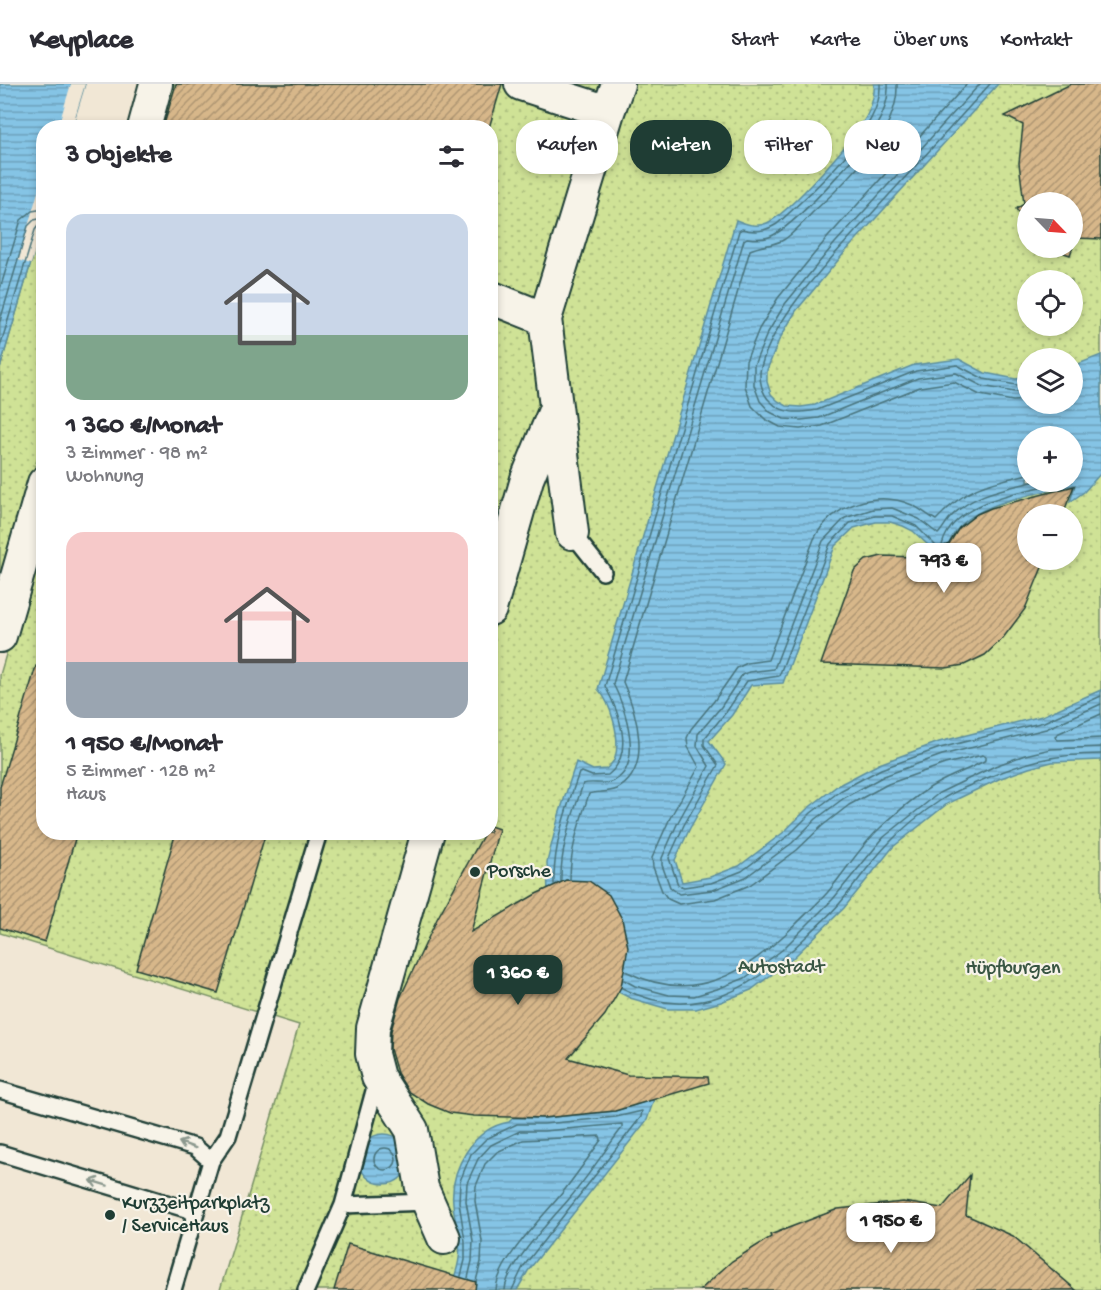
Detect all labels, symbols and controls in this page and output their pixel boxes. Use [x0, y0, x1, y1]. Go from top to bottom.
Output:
text: Keyplace [30, 25, 133, 58]
text: Start [731, 29, 777, 54]
text: Karte [810, 29, 860, 54]
text: Über uns [893, 29, 967, 54]
text: Kontakt [1000, 29, 1071, 54]
chip: Kaufen [516, 120, 618, 174]
chip: Mieten [630, 120, 732, 174]
chip: Filter [744, 120, 832, 174]
chip: Neu [844, 120, 921, 174]
icon: filters [435, 140, 468, 173]
text: 3 Objekte [66, 141, 172, 172]
north arrow [1017, 192, 1083, 258]
map controls [1017, 192, 1083, 570]
icon: home [213, 253, 321, 361]
button: locate [1017, 270, 1083, 336]
button: layers [1017, 348, 1083, 414]
text: 1 360 €/Monat [66, 412, 221, 443]
button: + [1017, 426, 1083, 492]
text: 3 Zimmer · 98 m² [66, 443, 208, 466]
text: Wohnung [66, 466, 144, 489]
button: − [1017, 504, 1083, 570]
pin: 793 € [902, 543, 986, 594]
text: 793 € [920, 551, 968, 574]
icon: home [213, 571, 321, 679]
text: 1 950 €/Monat [66, 730, 221, 761]
text: 5 Zimmer · 128 m² [66, 761, 216, 784]
text: Haus [66, 784, 105, 807]
place label: Porsche [486, 861, 551, 884]
marker: Porsche [468, 865, 482, 879]
pin: 1 360 € [463, 955, 573, 1006]
park label: Autostadt [738, 957, 826, 980]
park label: Hüpfburgen [966, 958, 1061, 981]
text: 1 360 € [487, 963, 549, 986]
one-way arrow [178, 1139, 197, 1150]
one-way arrow [90, 1177, 109, 1188]
place label: Kurzzeitparkplatz / ServiceHaus [122, 1193, 270, 1239]
pin: 1 950 € [836, 1203, 946, 1254]
marker: Kurzzeitparkplatz / ServiceHaus [103, 1208, 117, 1222]
text: 1 950 € [860, 1211, 922, 1234]

